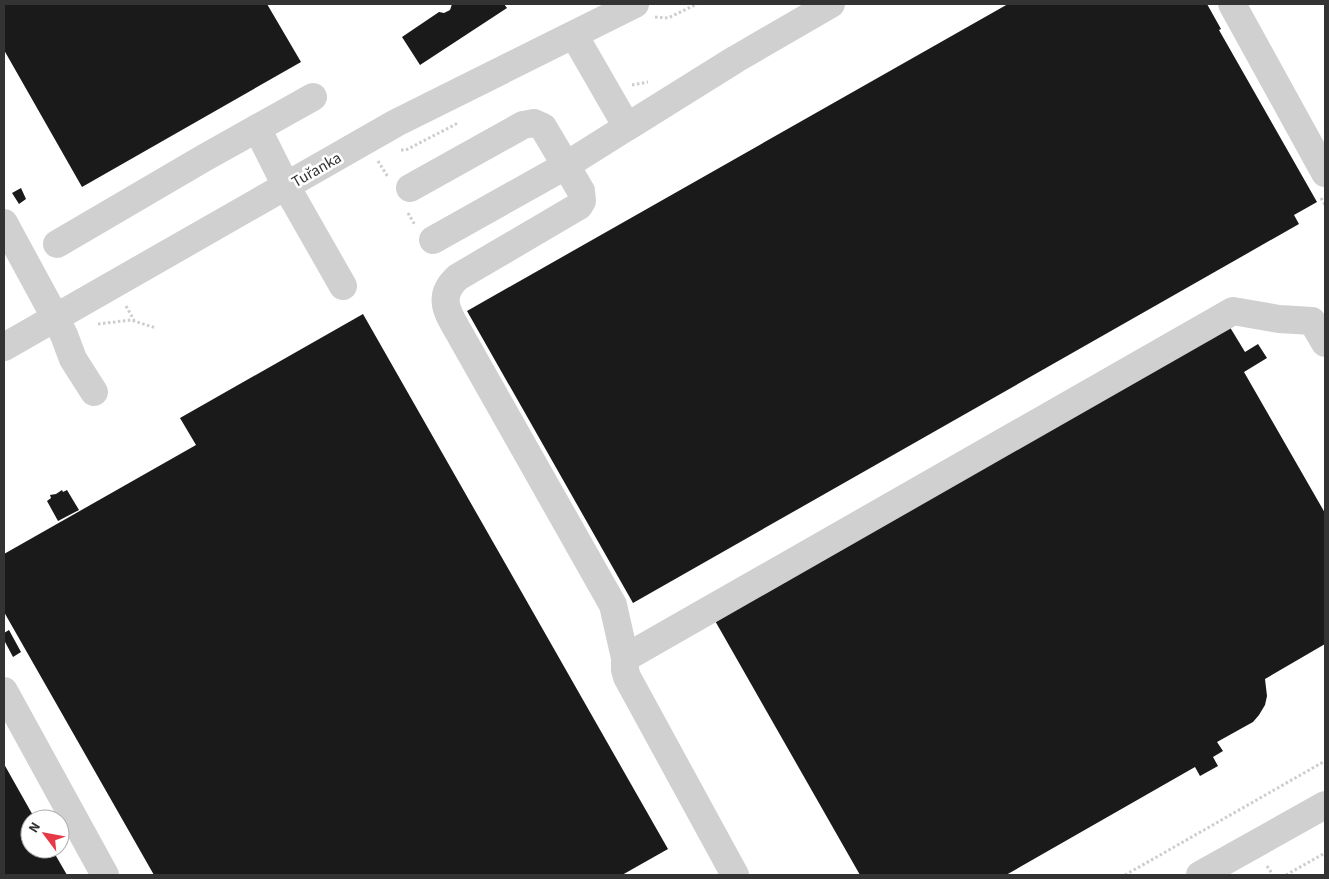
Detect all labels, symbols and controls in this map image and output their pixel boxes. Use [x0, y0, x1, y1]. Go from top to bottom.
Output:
street label: Tuřanka [287, 147, 346, 193]
north arrow [20, 809, 70, 859]
text: N [24, 818, 46, 837]

